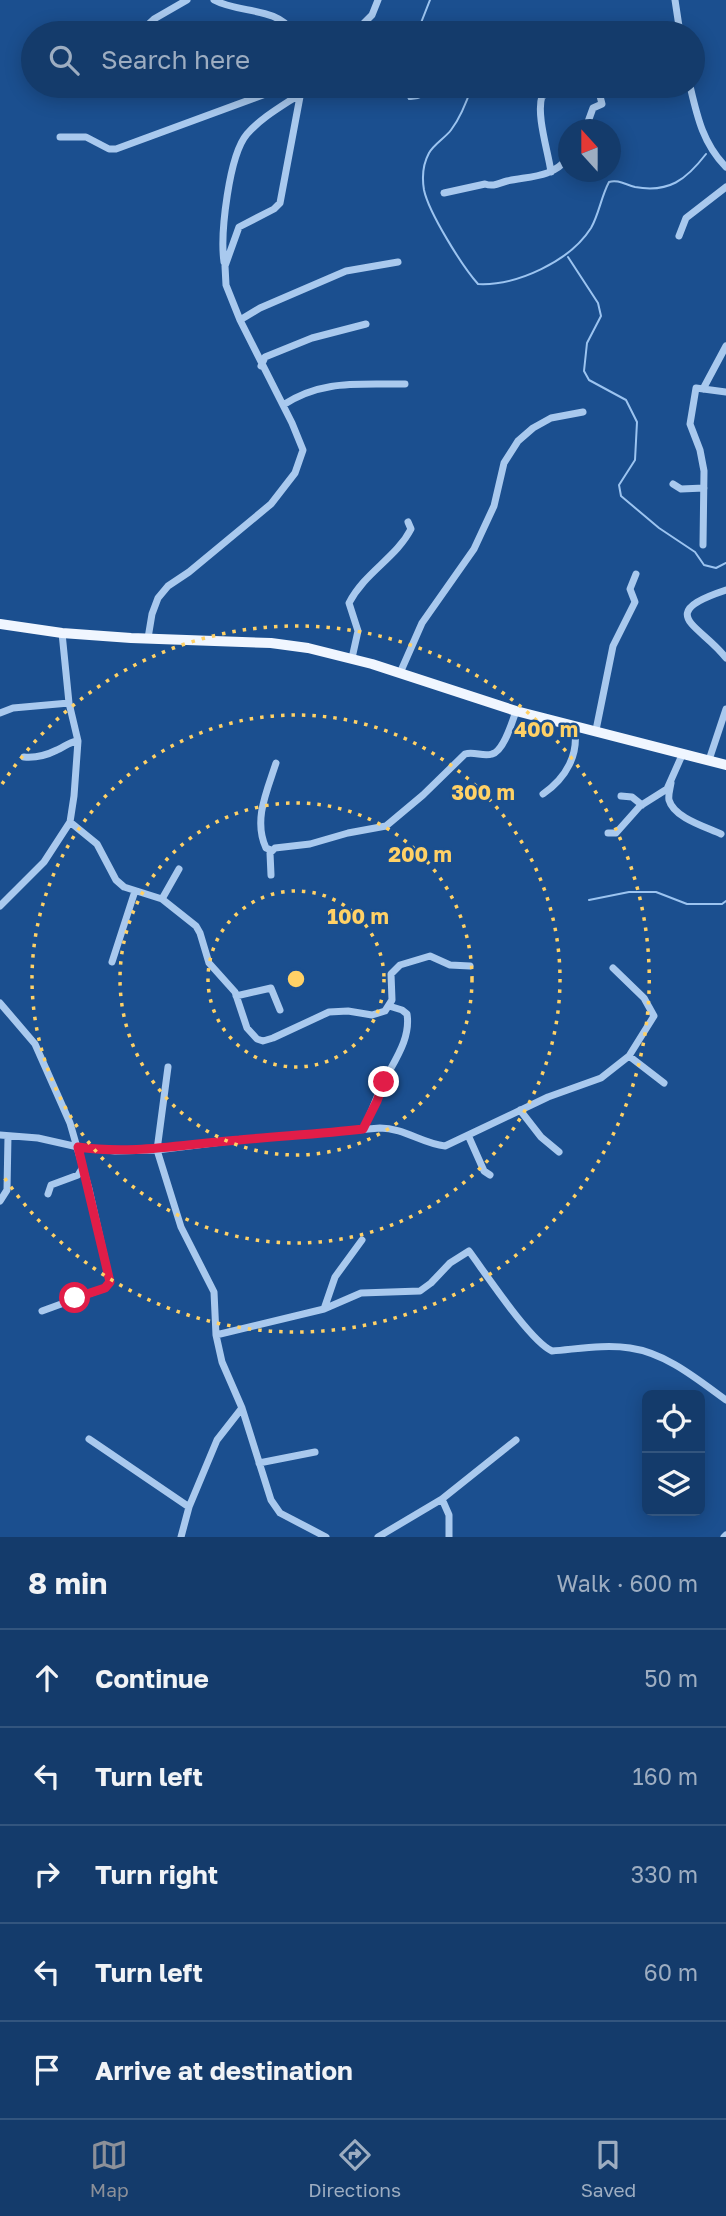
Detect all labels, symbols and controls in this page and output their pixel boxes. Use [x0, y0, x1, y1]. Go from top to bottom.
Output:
search box [21, 21, 705, 98]
icon: search [45, 41, 83, 79]
text: Search here [101, 44, 250, 75]
north arrow [558, 119, 621, 182]
text: 400 m [514, 716, 578, 742]
text: 300 m [451, 779, 515, 805]
text: 200 m [388, 841, 452, 867]
text: 100 m [327, 903, 389, 929]
centre of rings [284, 967, 308, 991]
route end [368, 1066, 399, 1097]
route start [59, 1282, 90, 1313]
map controls [642, 1390, 705, 1516]
button: locate [642, 1390, 705, 1453]
button: layers [642, 1453, 705, 1516]
text: 8 min [28, 1565, 107, 1601]
text: Walk · 600 m [557, 1569, 698, 1597]
icon: ahead [28, 1659, 66, 1697]
text: Continue [95, 1663, 209, 1694]
text: 50 m [644, 1664, 698, 1692]
icon: left [28, 1757, 66, 1795]
text: Turn left [95, 1761, 203, 1792]
text: 160 m [633, 1762, 698, 1790]
icon: right [28, 1855, 66, 1893]
text: Turn right [95, 1859, 218, 1890]
text: 330 m [631, 1860, 698, 1888]
icon: left [28, 1953, 66, 1991]
text: Turn left [95, 1957, 203, 1988]
text: 60 m [644, 1958, 698, 1986]
icon: arrive [28, 2051, 66, 2089]
text: Arrive at destination [95, 2055, 353, 2086]
tab: Map [90, 2136, 129, 2201]
tab: Directions [308, 2136, 401, 2201]
tab: Saved [581, 2136, 636, 2201]

